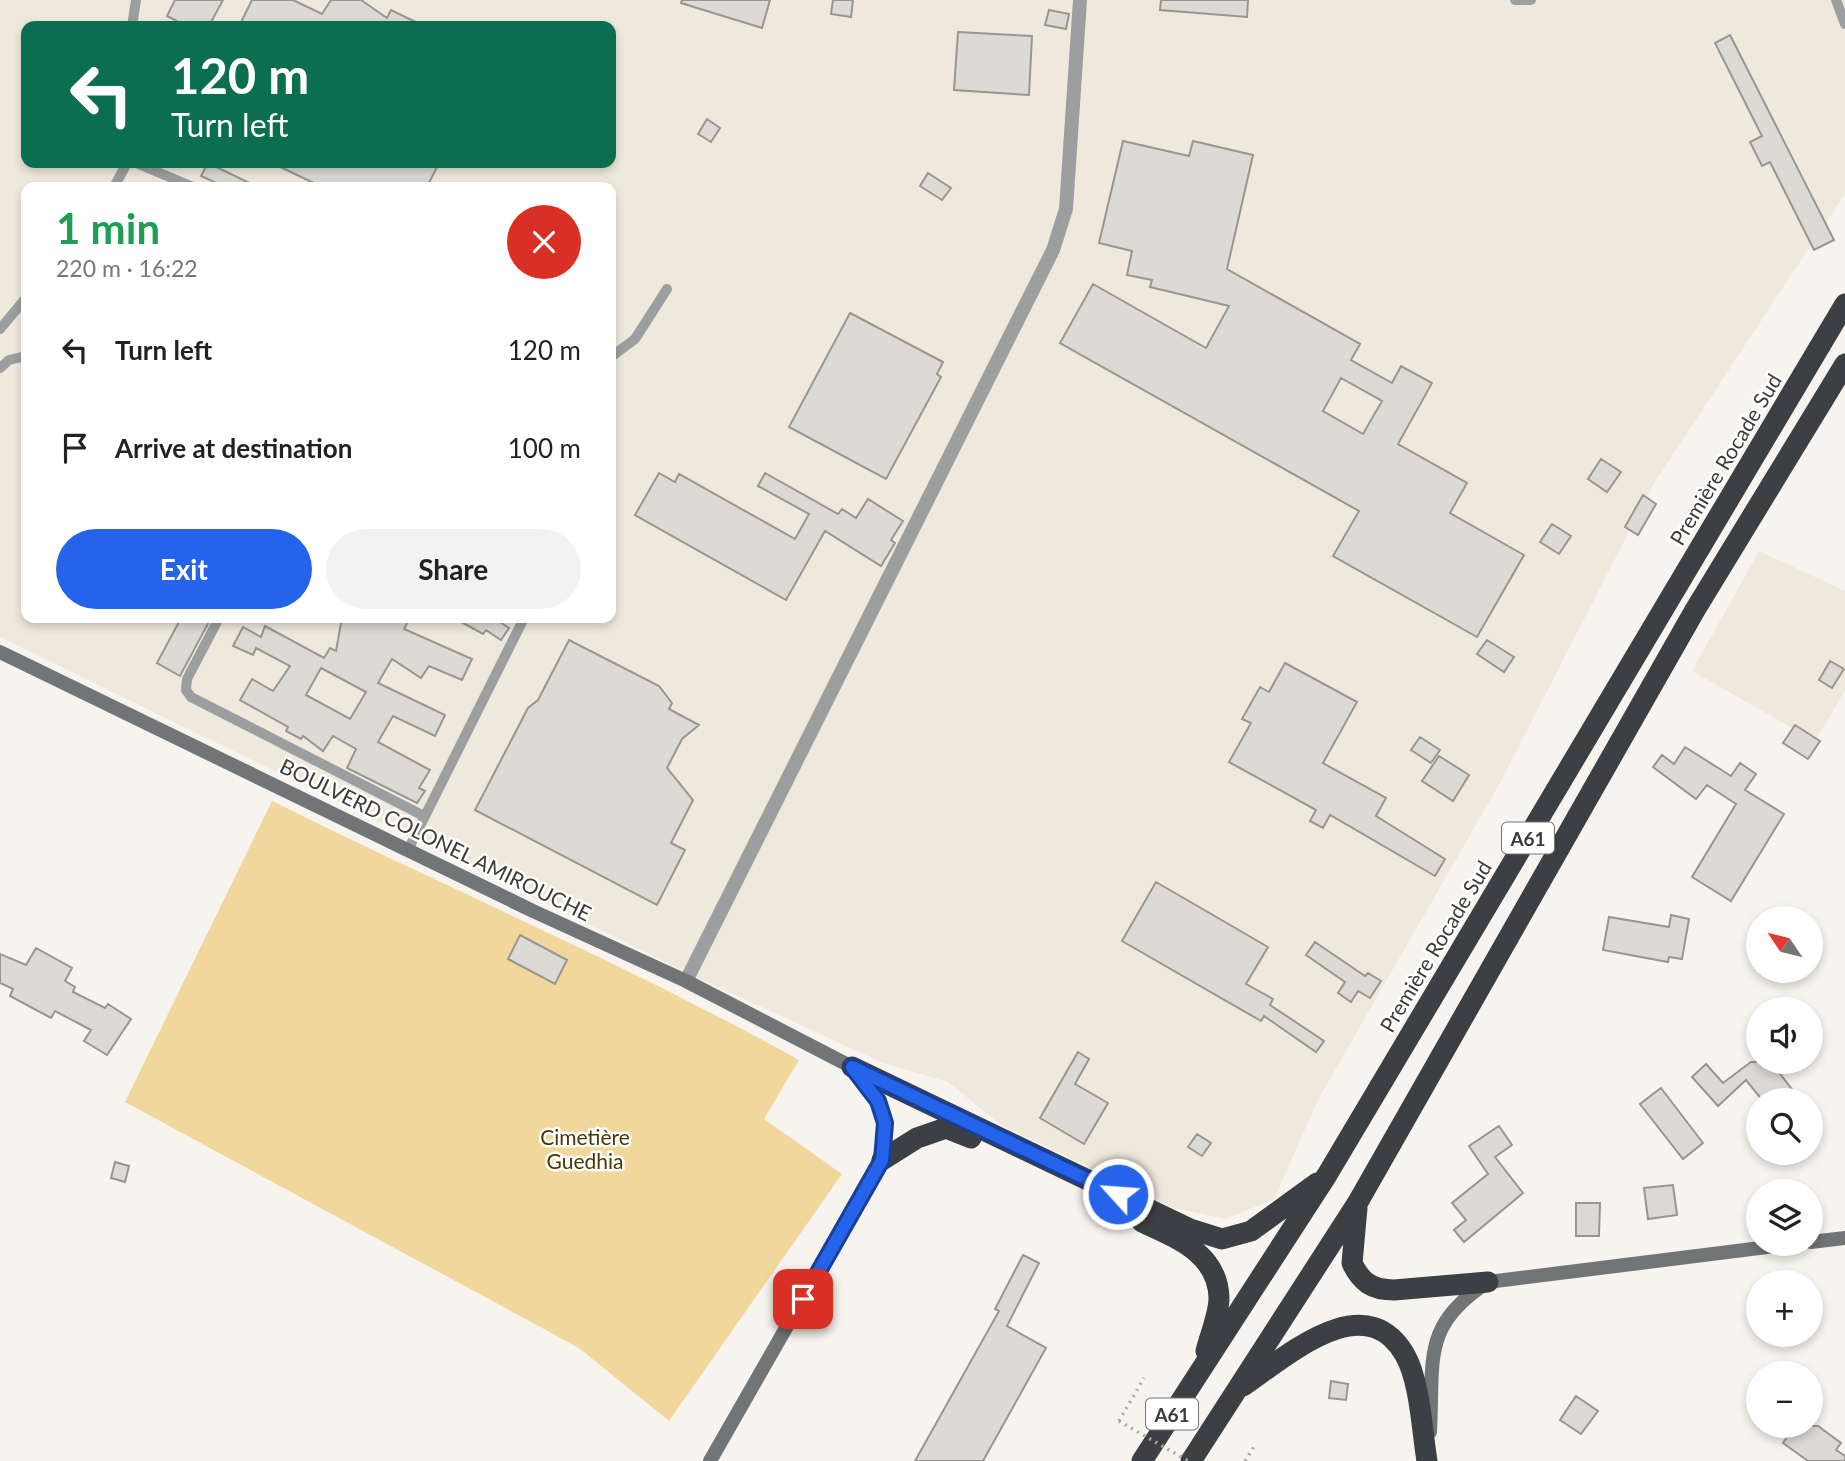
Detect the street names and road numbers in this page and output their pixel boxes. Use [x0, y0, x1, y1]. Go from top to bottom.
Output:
street label: Première Rocade Sud [1664, 369, 1786, 549]
street label: BOULVERD COLONEL AMIROUCHE [276, 753, 596, 925]
road number: A61 [1502, 822, 1554, 853]
street label: Première Rocade Sud [1374, 856, 1496, 1036]
road number: A61 [1146, 1398, 1198, 1430]

